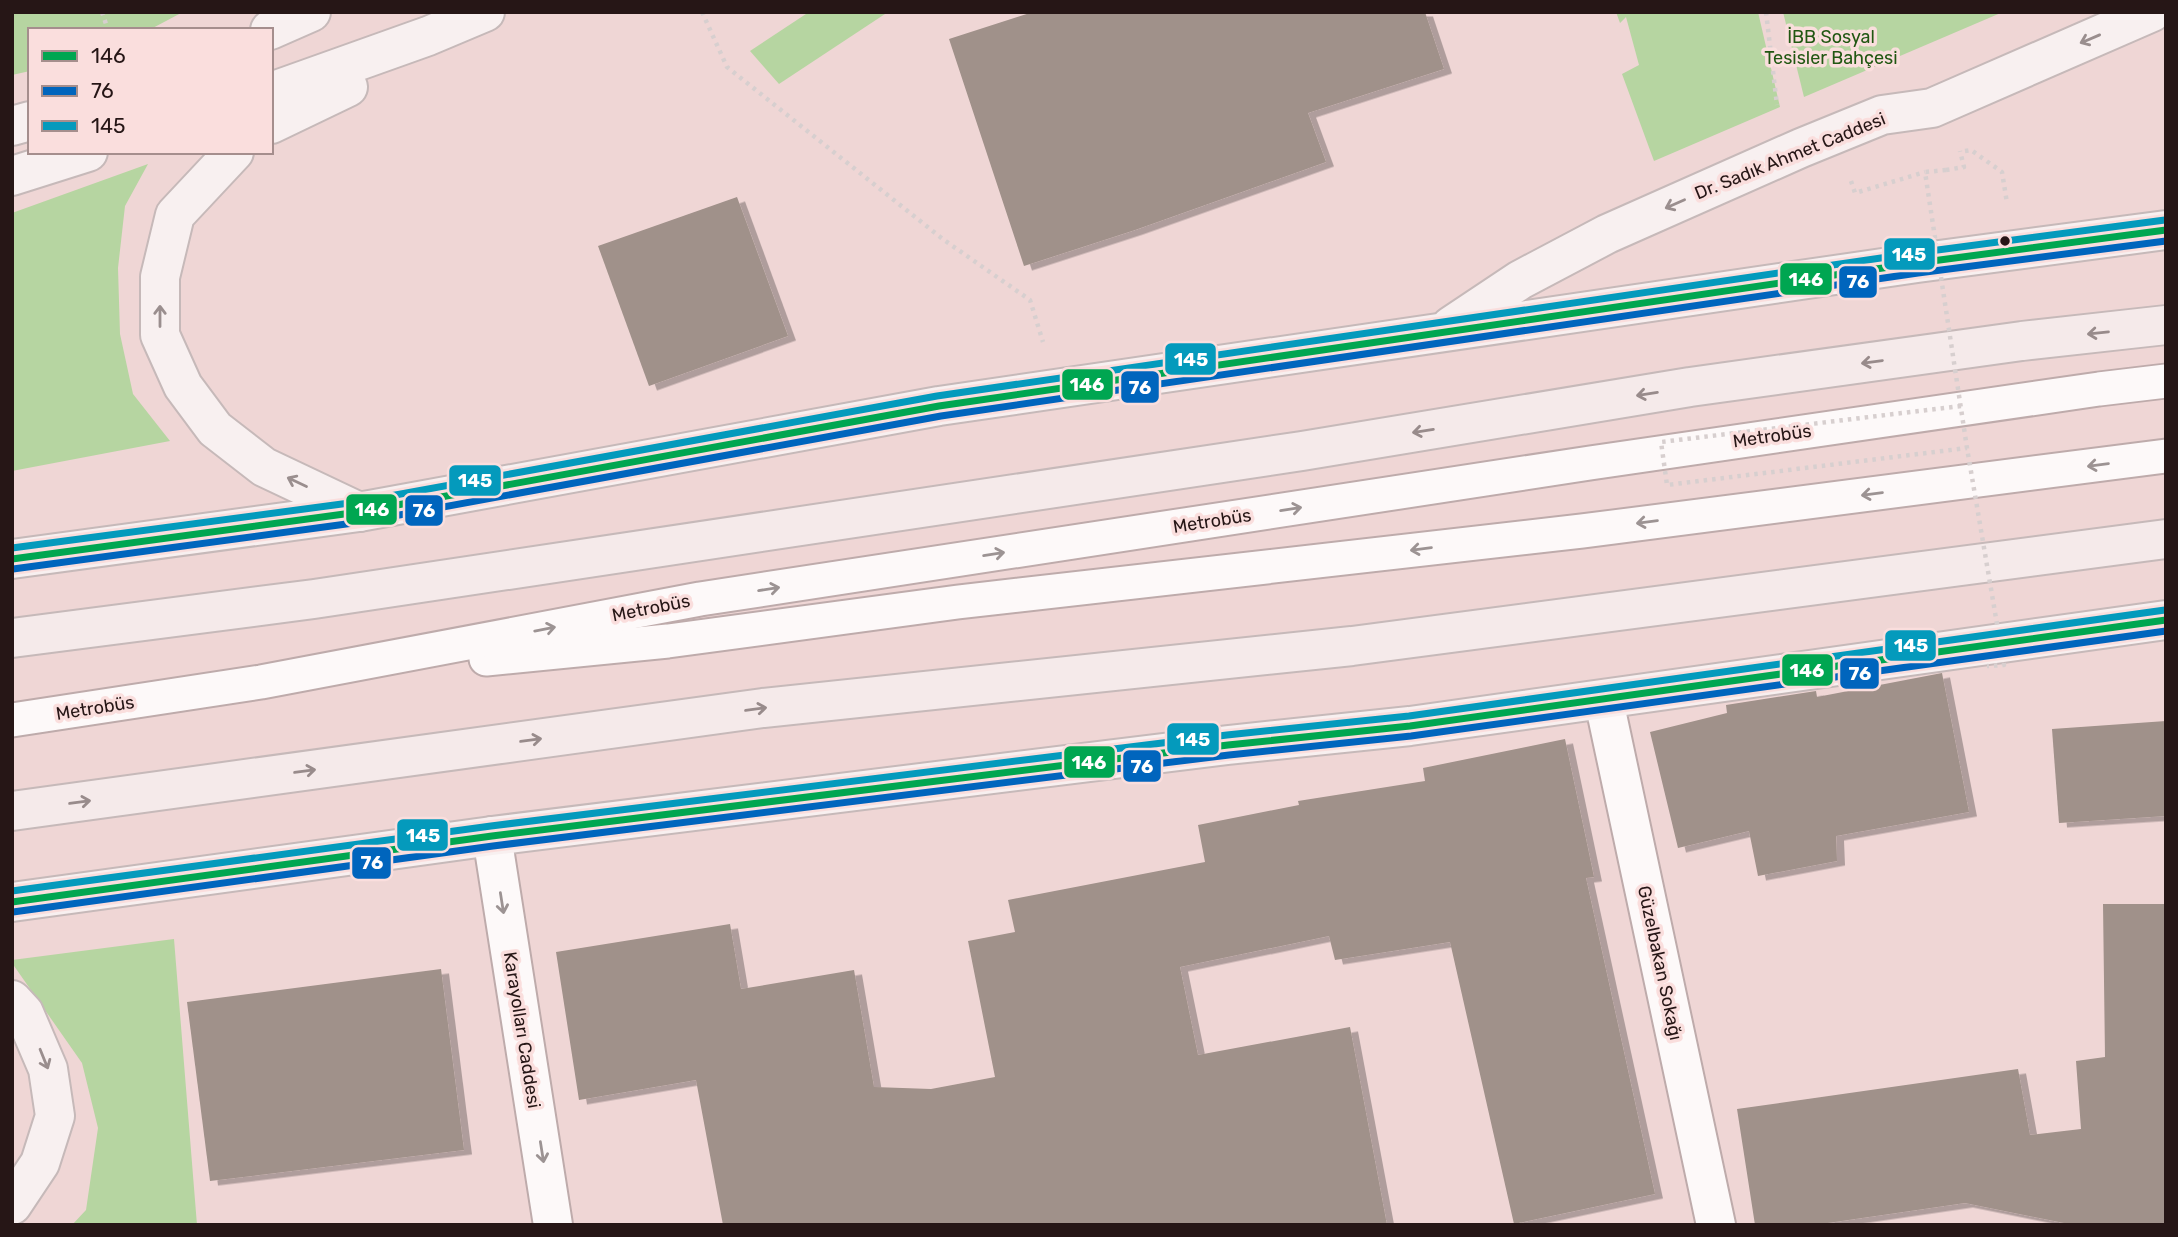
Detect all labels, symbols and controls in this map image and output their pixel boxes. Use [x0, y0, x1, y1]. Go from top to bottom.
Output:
park label: İBB Sosyal Tesisler Bahçesi [1764, 26, 1898, 69]
legend [28, 28, 273, 154]
one-way arrow [2079, 34, 2101, 47]
text: 146 [91, 43, 126, 68]
text: 76 [91, 78, 114, 103]
street label: Dr. Sadık Ahmet Caddesi [1691, 108, 1889, 204]
text: 145 [91, 113, 126, 138]
one-way arrow [1665, 198, 1686, 211]
unlabelled marker [1998, 234, 2012, 248]
line badge: 145 [1883, 237, 1936, 271]
text: 145 [1892, 243, 1926, 266]
line badge: 146 [1779, 262, 1833, 296]
line badge: 76 [1838, 265, 1878, 299]
text: 146 [1789, 268, 1823, 291]
text: 76 [1847, 270, 1869, 293]
one-way arrow [153, 304, 167, 327]
one-way arrow [2087, 326, 2110, 339]
line badge: 145 [1164, 342, 1217, 376]
text: 145 [1174, 348, 1208, 371]
one-way arrow [1861, 355, 1884, 368]
line badge: 146 [1061, 368, 1114, 401]
line badge: 76 [1120, 370, 1160, 404]
text: 146 [1070, 373, 1104, 396]
text: 76 [1129, 376, 1151, 399]
one-way arrow [1636, 388, 1659, 401]
street label: Metrobüs [1731, 420, 1813, 452]
one-way arrow [1412, 425, 1435, 438]
one-way arrow [2087, 458, 2110, 471]
line badge: 145 [448, 464, 502, 497]
text: 145 [458, 469, 492, 492]
one-way arrow [287, 475, 308, 489]
one-way arrow [1862, 487, 1884, 500]
line badge: 146 [345, 493, 398, 526]
line badge: 76 [404, 494, 444, 527]
text: 146 [355, 498, 389, 521]
text: 76 [413, 499, 435, 522]
one-way arrow [1279, 502, 1302, 515]
street label: Metrobüs [1171, 504, 1253, 538]
one-way arrow [1636, 516, 1659, 529]
one-way arrow [1410, 543, 1433, 556]
one-way arrow [982, 548, 1005, 561]
one-way arrow [757, 582, 780, 595]
street label: Metrobüs [610, 590, 692, 626]
one-way arrow [533, 621, 556, 635]
line badge: 145 [1884, 629, 1937, 662]
text: 145 [1894, 634, 1928, 657]
line badge: 146 [1781, 653, 1834, 687]
line badge: 76 [1839, 657, 1880, 690]
text: 146 [1790, 659, 1824, 682]
text: 76 [1849, 662, 1871, 685]
street label: Metrobüs [54, 691, 136, 725]
one-way arrow [744, 702, 767, 715]
line badge: 145 [1166, 722, 1220, 756]
text: 145 [1176, 728, 1210, 751]
one-way arrow [519, 734, 542, 747]
line badge: 146 [1063, 745, 1116, 779]
line badge: 76 [1122, 749, 1162, 783]
text: 146 [1072, 751, 1106, 774]
text: 76 [1131, 755, 1153, 778]
one-way arrow [293, 765, 316, 778]
one-way arrow [68, 795, 91, 808]
line badge: 145 [396, 818, 449, 852]
text: 145 [406, 824, 440, 847]
line badge: 76 [351, 846, 392, 880]
text: 76 [361, 851, 383, 874]
street label: Güzelbakan Sokağı [1633, 884, 1687, 1042]
one-way arrow [496, 891, 509, 914]
street label: Karayolları Caddesi [499, 950, 545, 1110]
one-way arrow [38, 1048, 51, 1070]
one-way arrow [536, 1140, 549, 1163]

